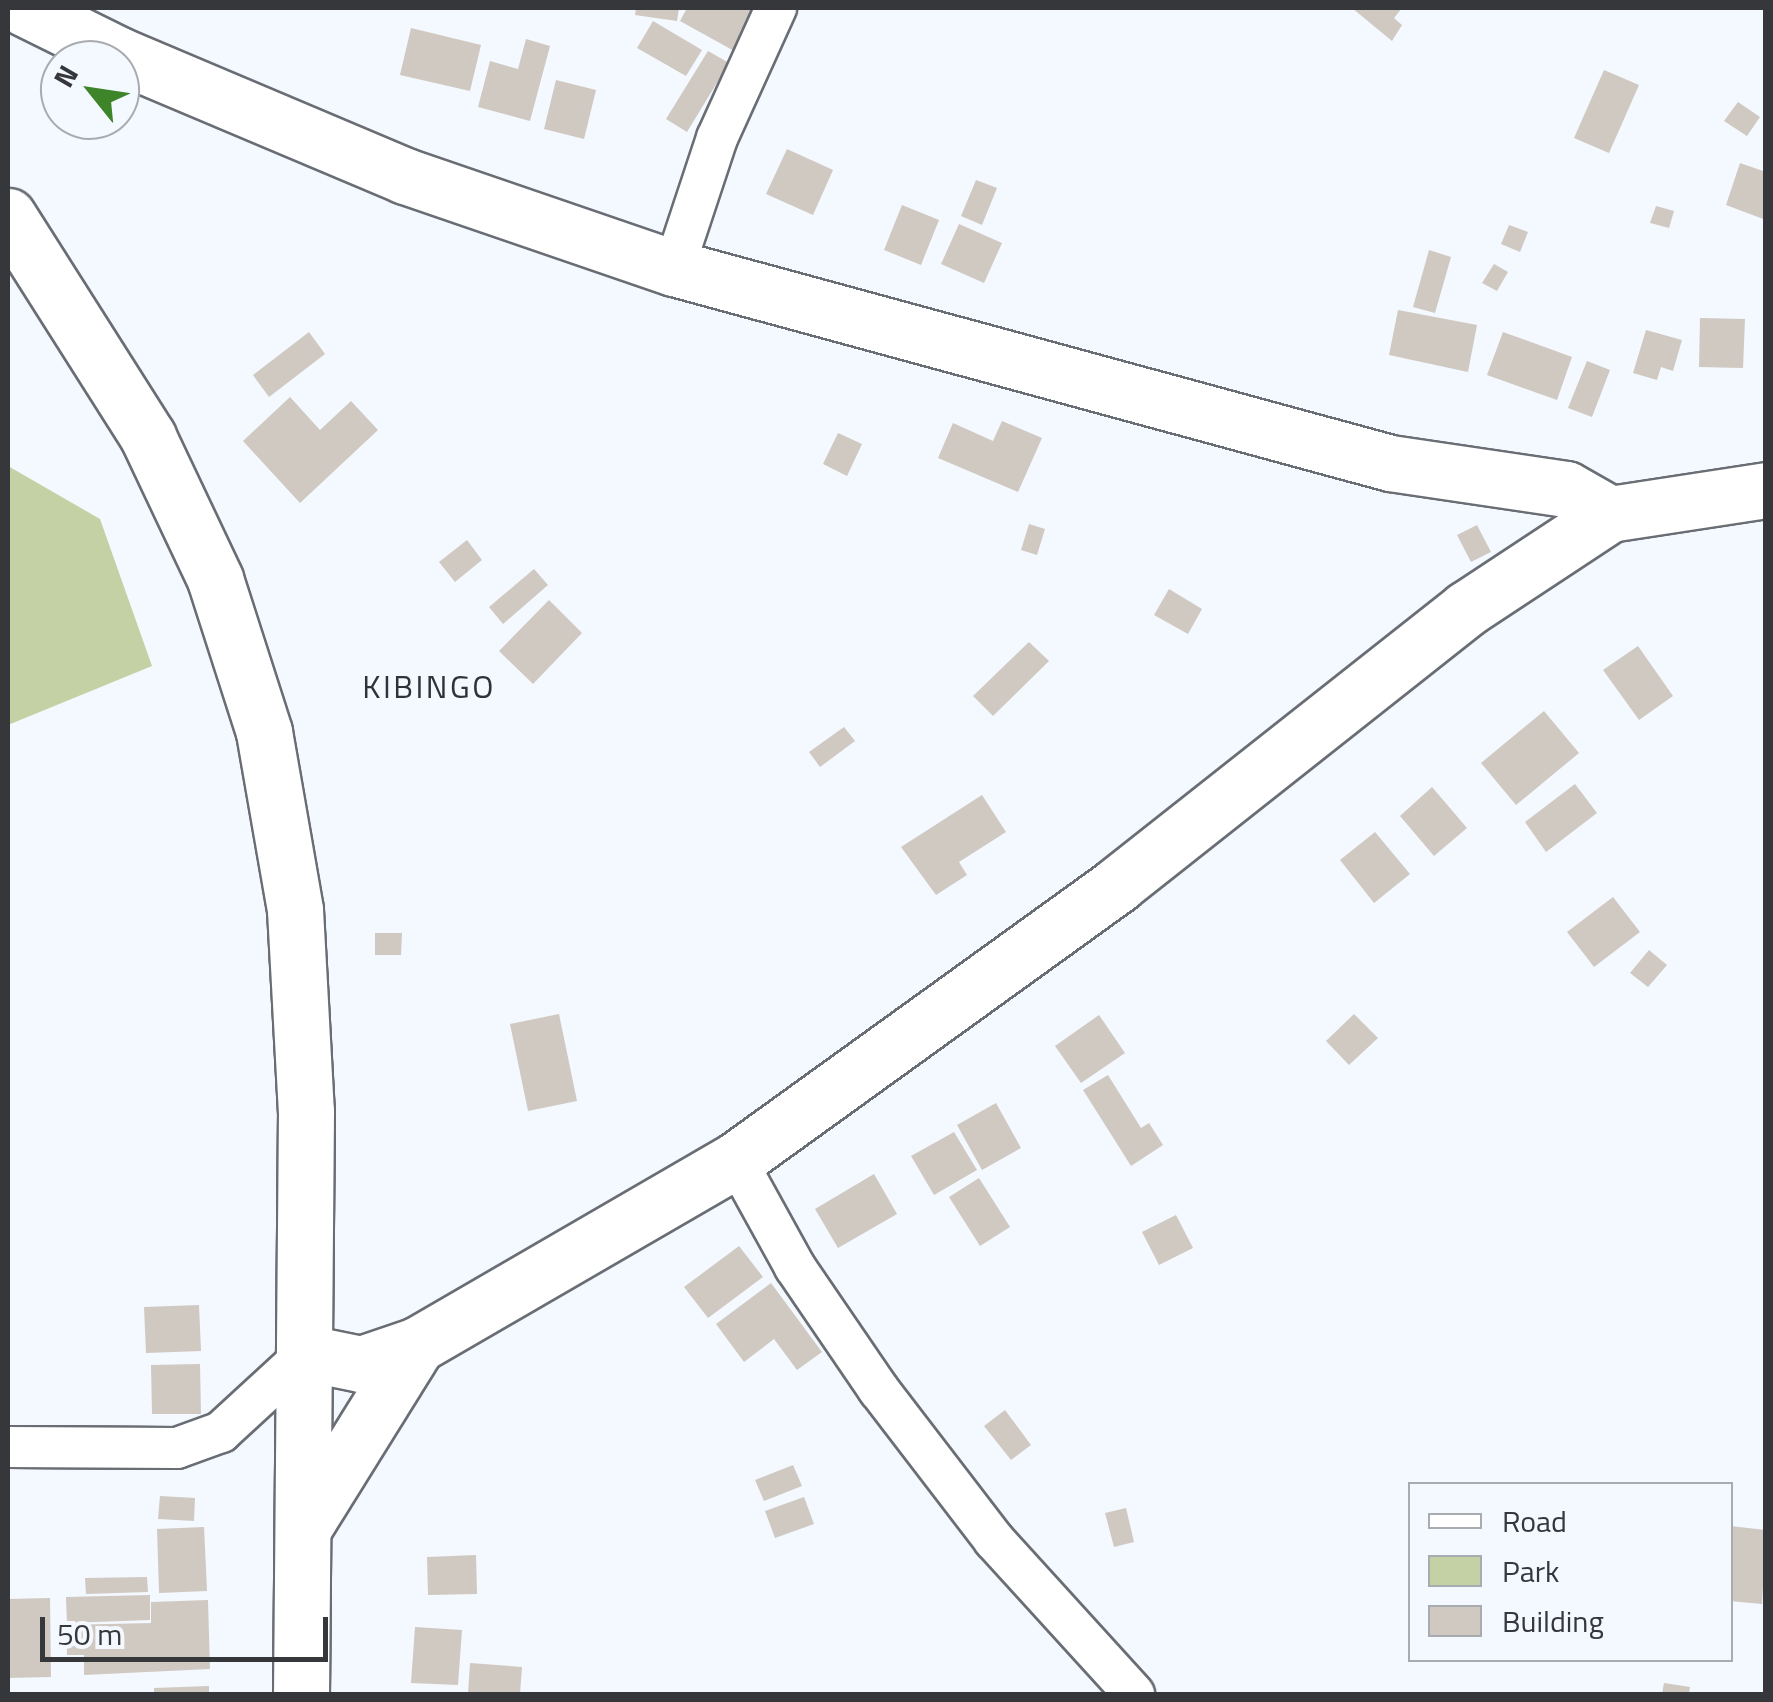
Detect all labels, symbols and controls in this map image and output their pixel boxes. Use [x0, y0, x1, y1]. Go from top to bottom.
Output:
north arrow [40, 40, 140, 140]
text: N [42, 57, 89, 95]
district label: KIBINGO [362, 667, 496, 705]
legend [1408, 1482, 1733, 1662]
text: Road [1502, 1498, 1567, 1544]
text: Park [1502, 1548, 1559, 1594]
scale bar [45, 1597, 332, 1659]
text: Building [1502, 1598, 1604, 1644]
text: 50 m [57, 1611, 122, 1657]

